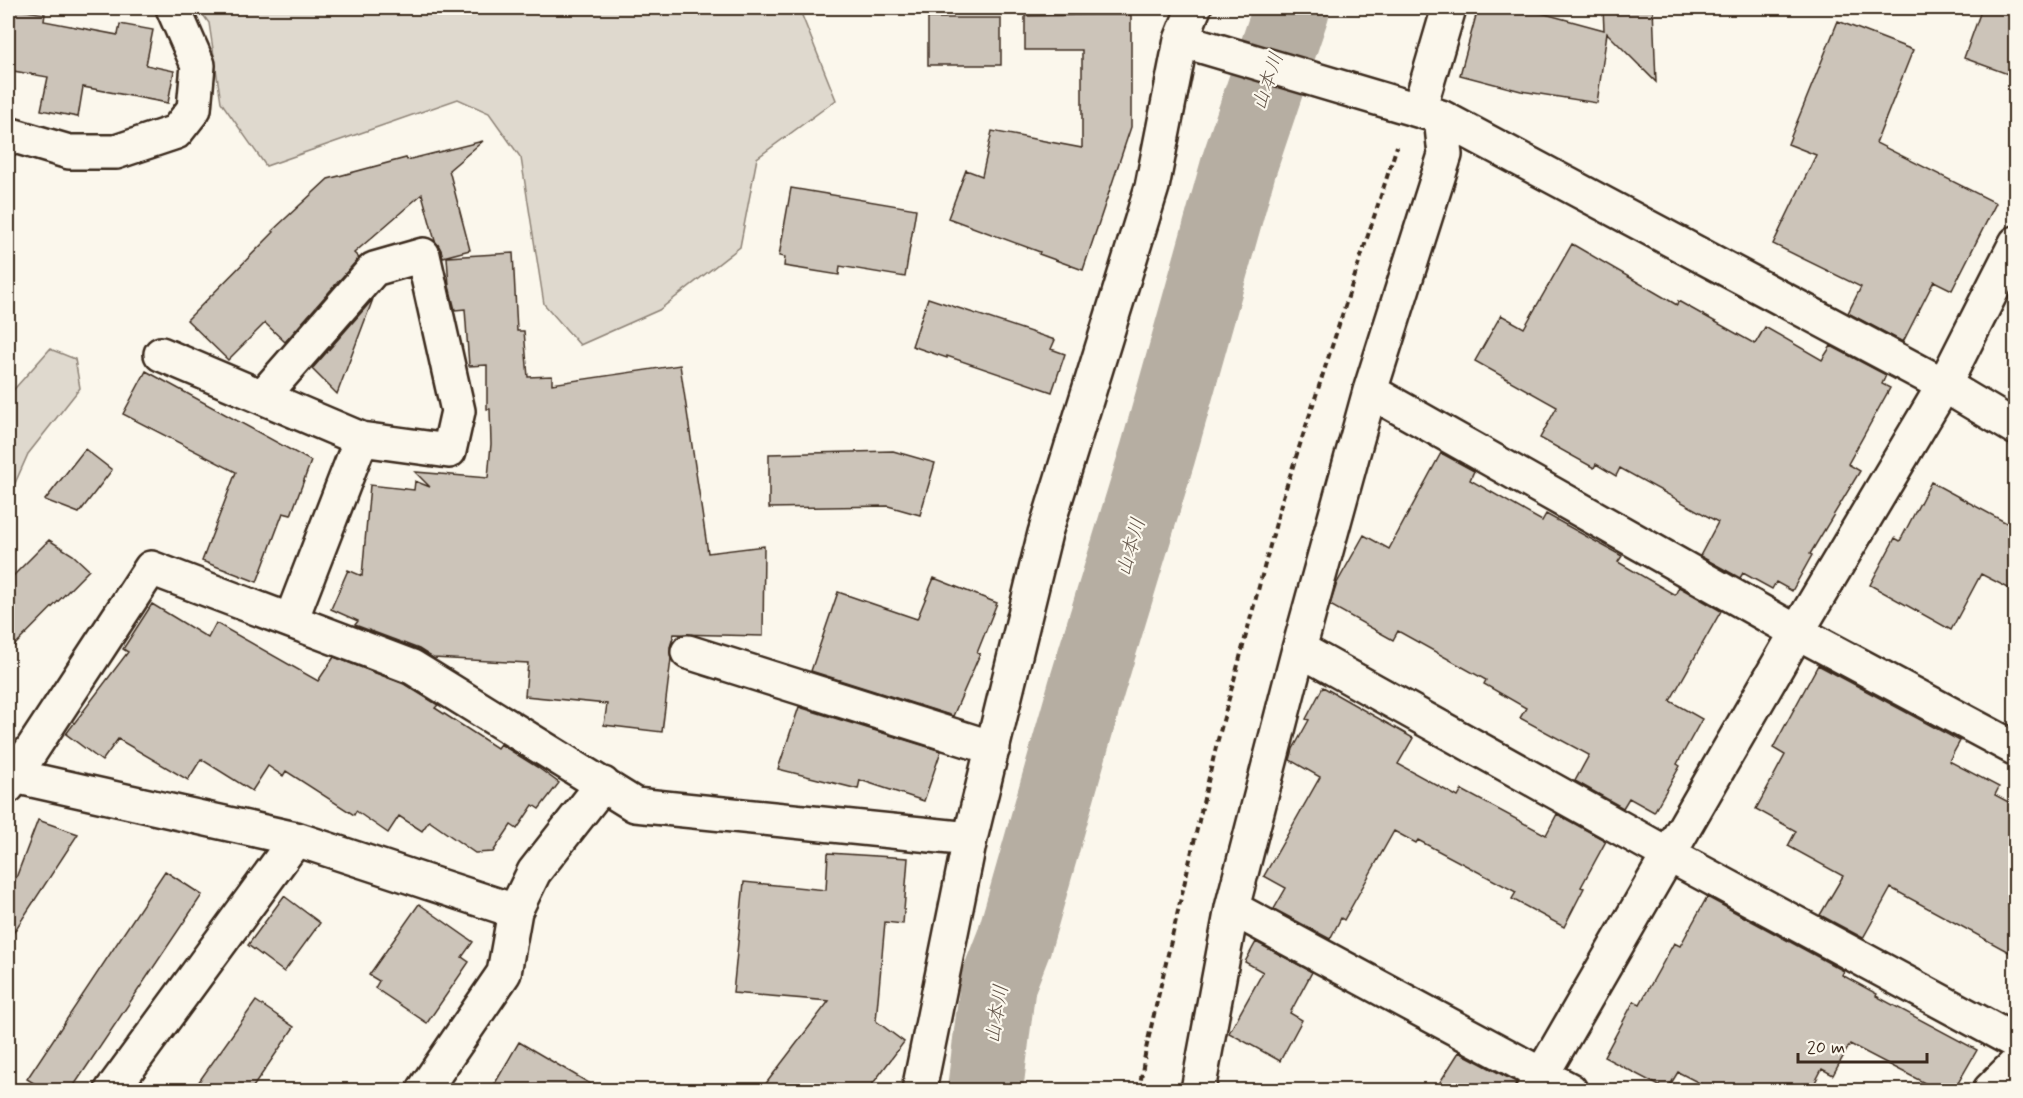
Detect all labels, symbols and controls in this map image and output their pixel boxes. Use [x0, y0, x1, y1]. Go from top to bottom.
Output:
water label: 山本川 [1246, 49, 1291, 114]
water label: 山本川 [1110, 515, 1153, 580]
water label: 山本川 [979, 982, 1016, 1046]
scale bar [1798, 1026, 1927, 1064]
text: 20 m [1807, 1036, 1845, 1060]

